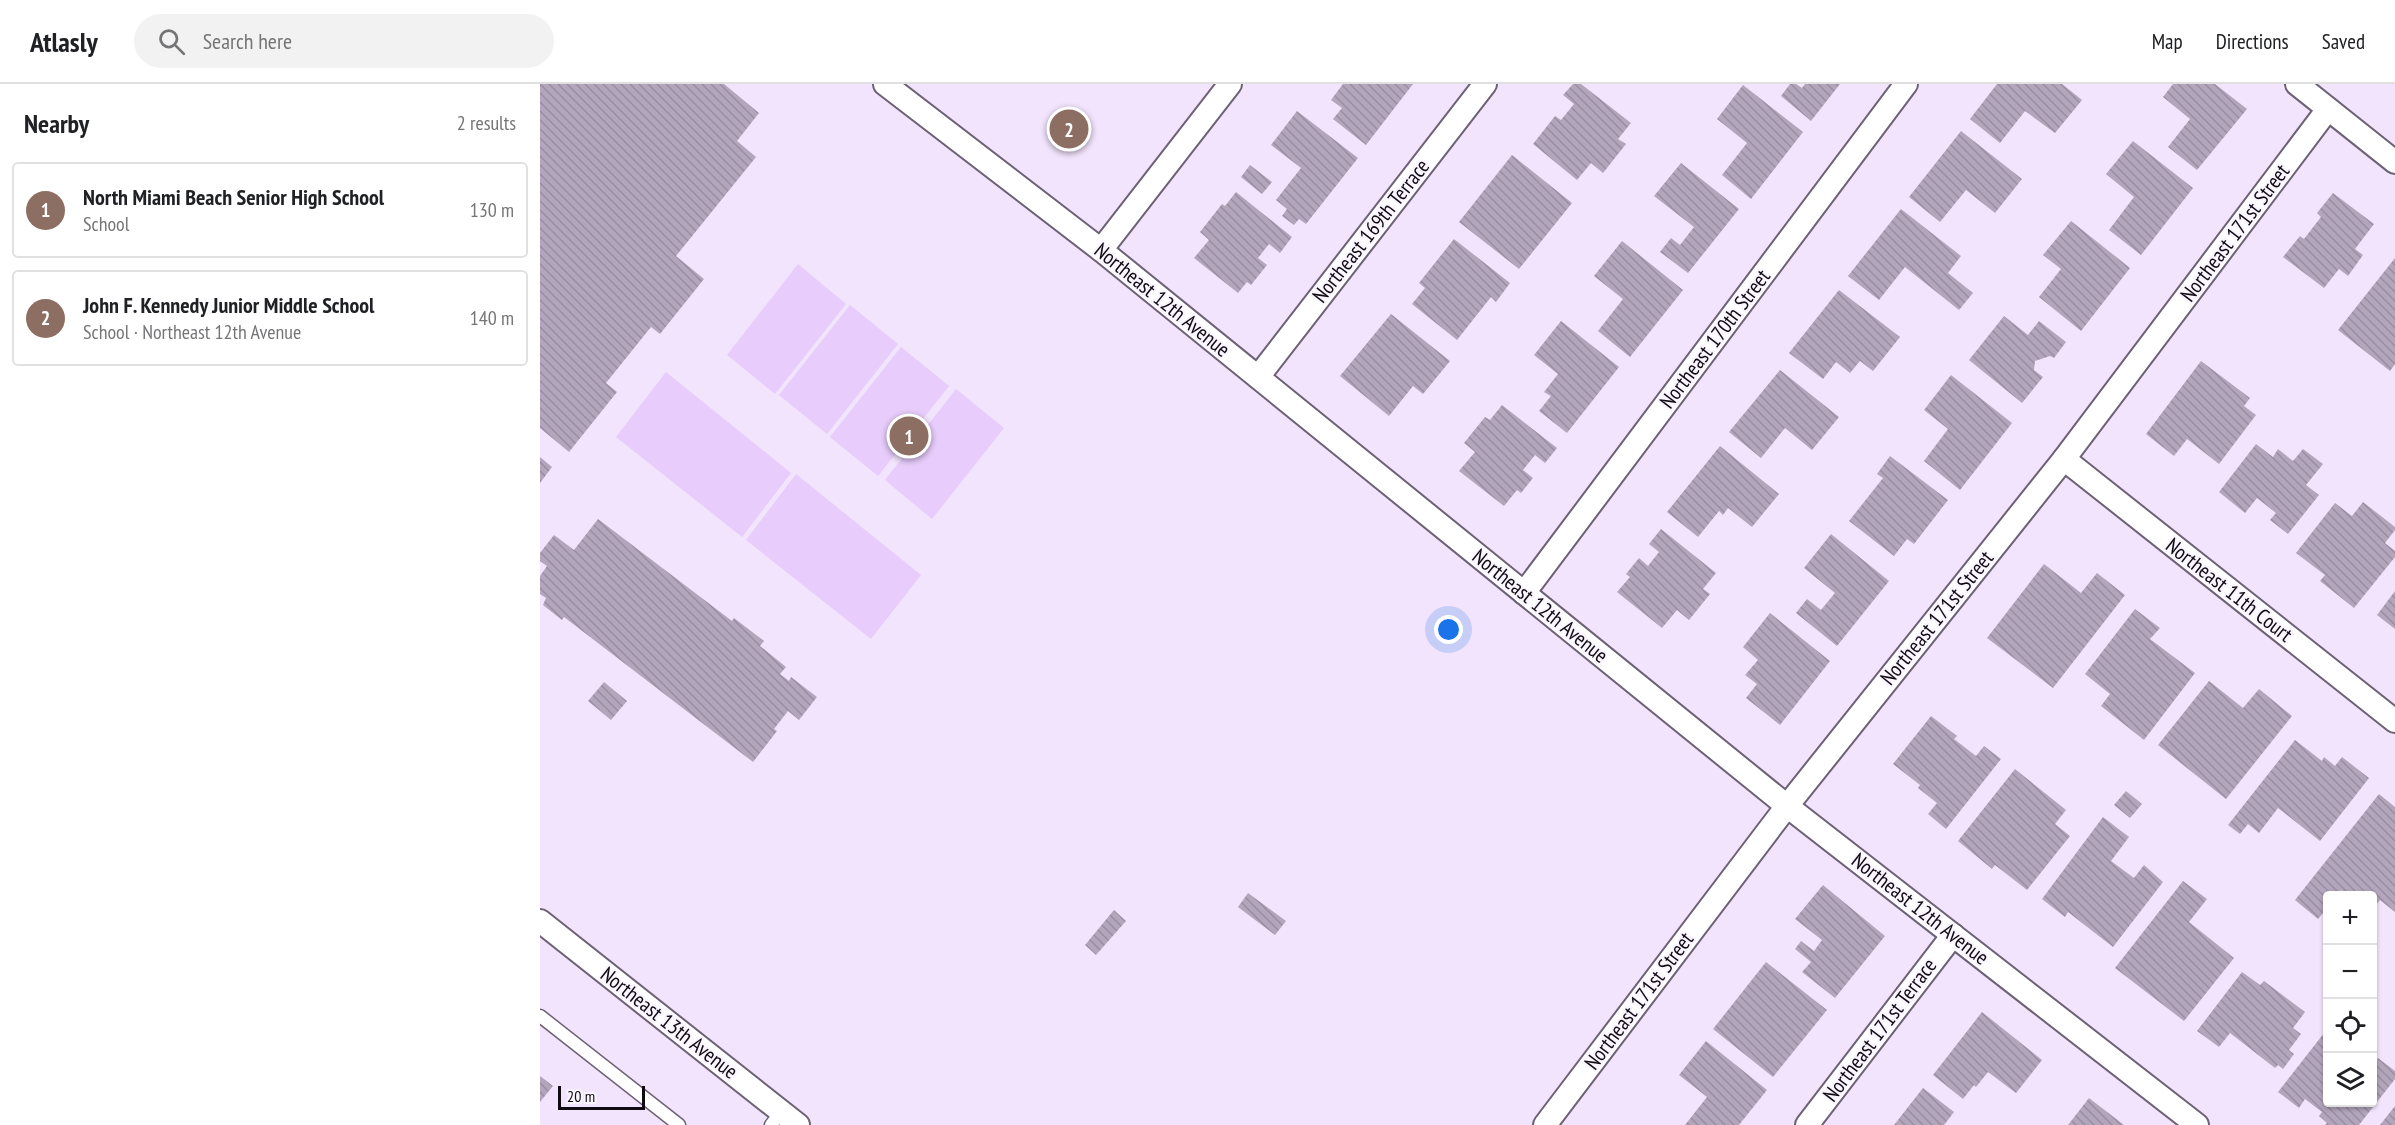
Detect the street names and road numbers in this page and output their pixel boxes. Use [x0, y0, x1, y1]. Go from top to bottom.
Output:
street label: Northeast 169th Terrace [1306, 153, 1435, 308]
street label: Northeast 171st Street [2174, 158, 2295, 307]
street label: Northeast 12th Avenue [1089, 237, 1236, 363]
street label: Northeast 170th Street [1653, 264, 1776, 414]
street label: Northeast 11th Court [2160, 532, 2298, 648]
street label: Northeast 12th Avenue [1467, 543, 1614, 669]
street label: Northeast 171st Street [1874, 545, 1999, 690]
street label: Northeast 12th Avenue [1846, 847, 1994, 971]
street label: Northeast 171st Street [1578, 926, 1699, 1075]
street label: Northeast 171st Terrace [1817, 953, 1942, 1107]
street label: Northeast 13th Avenue [595, 961, 743, 1085]

